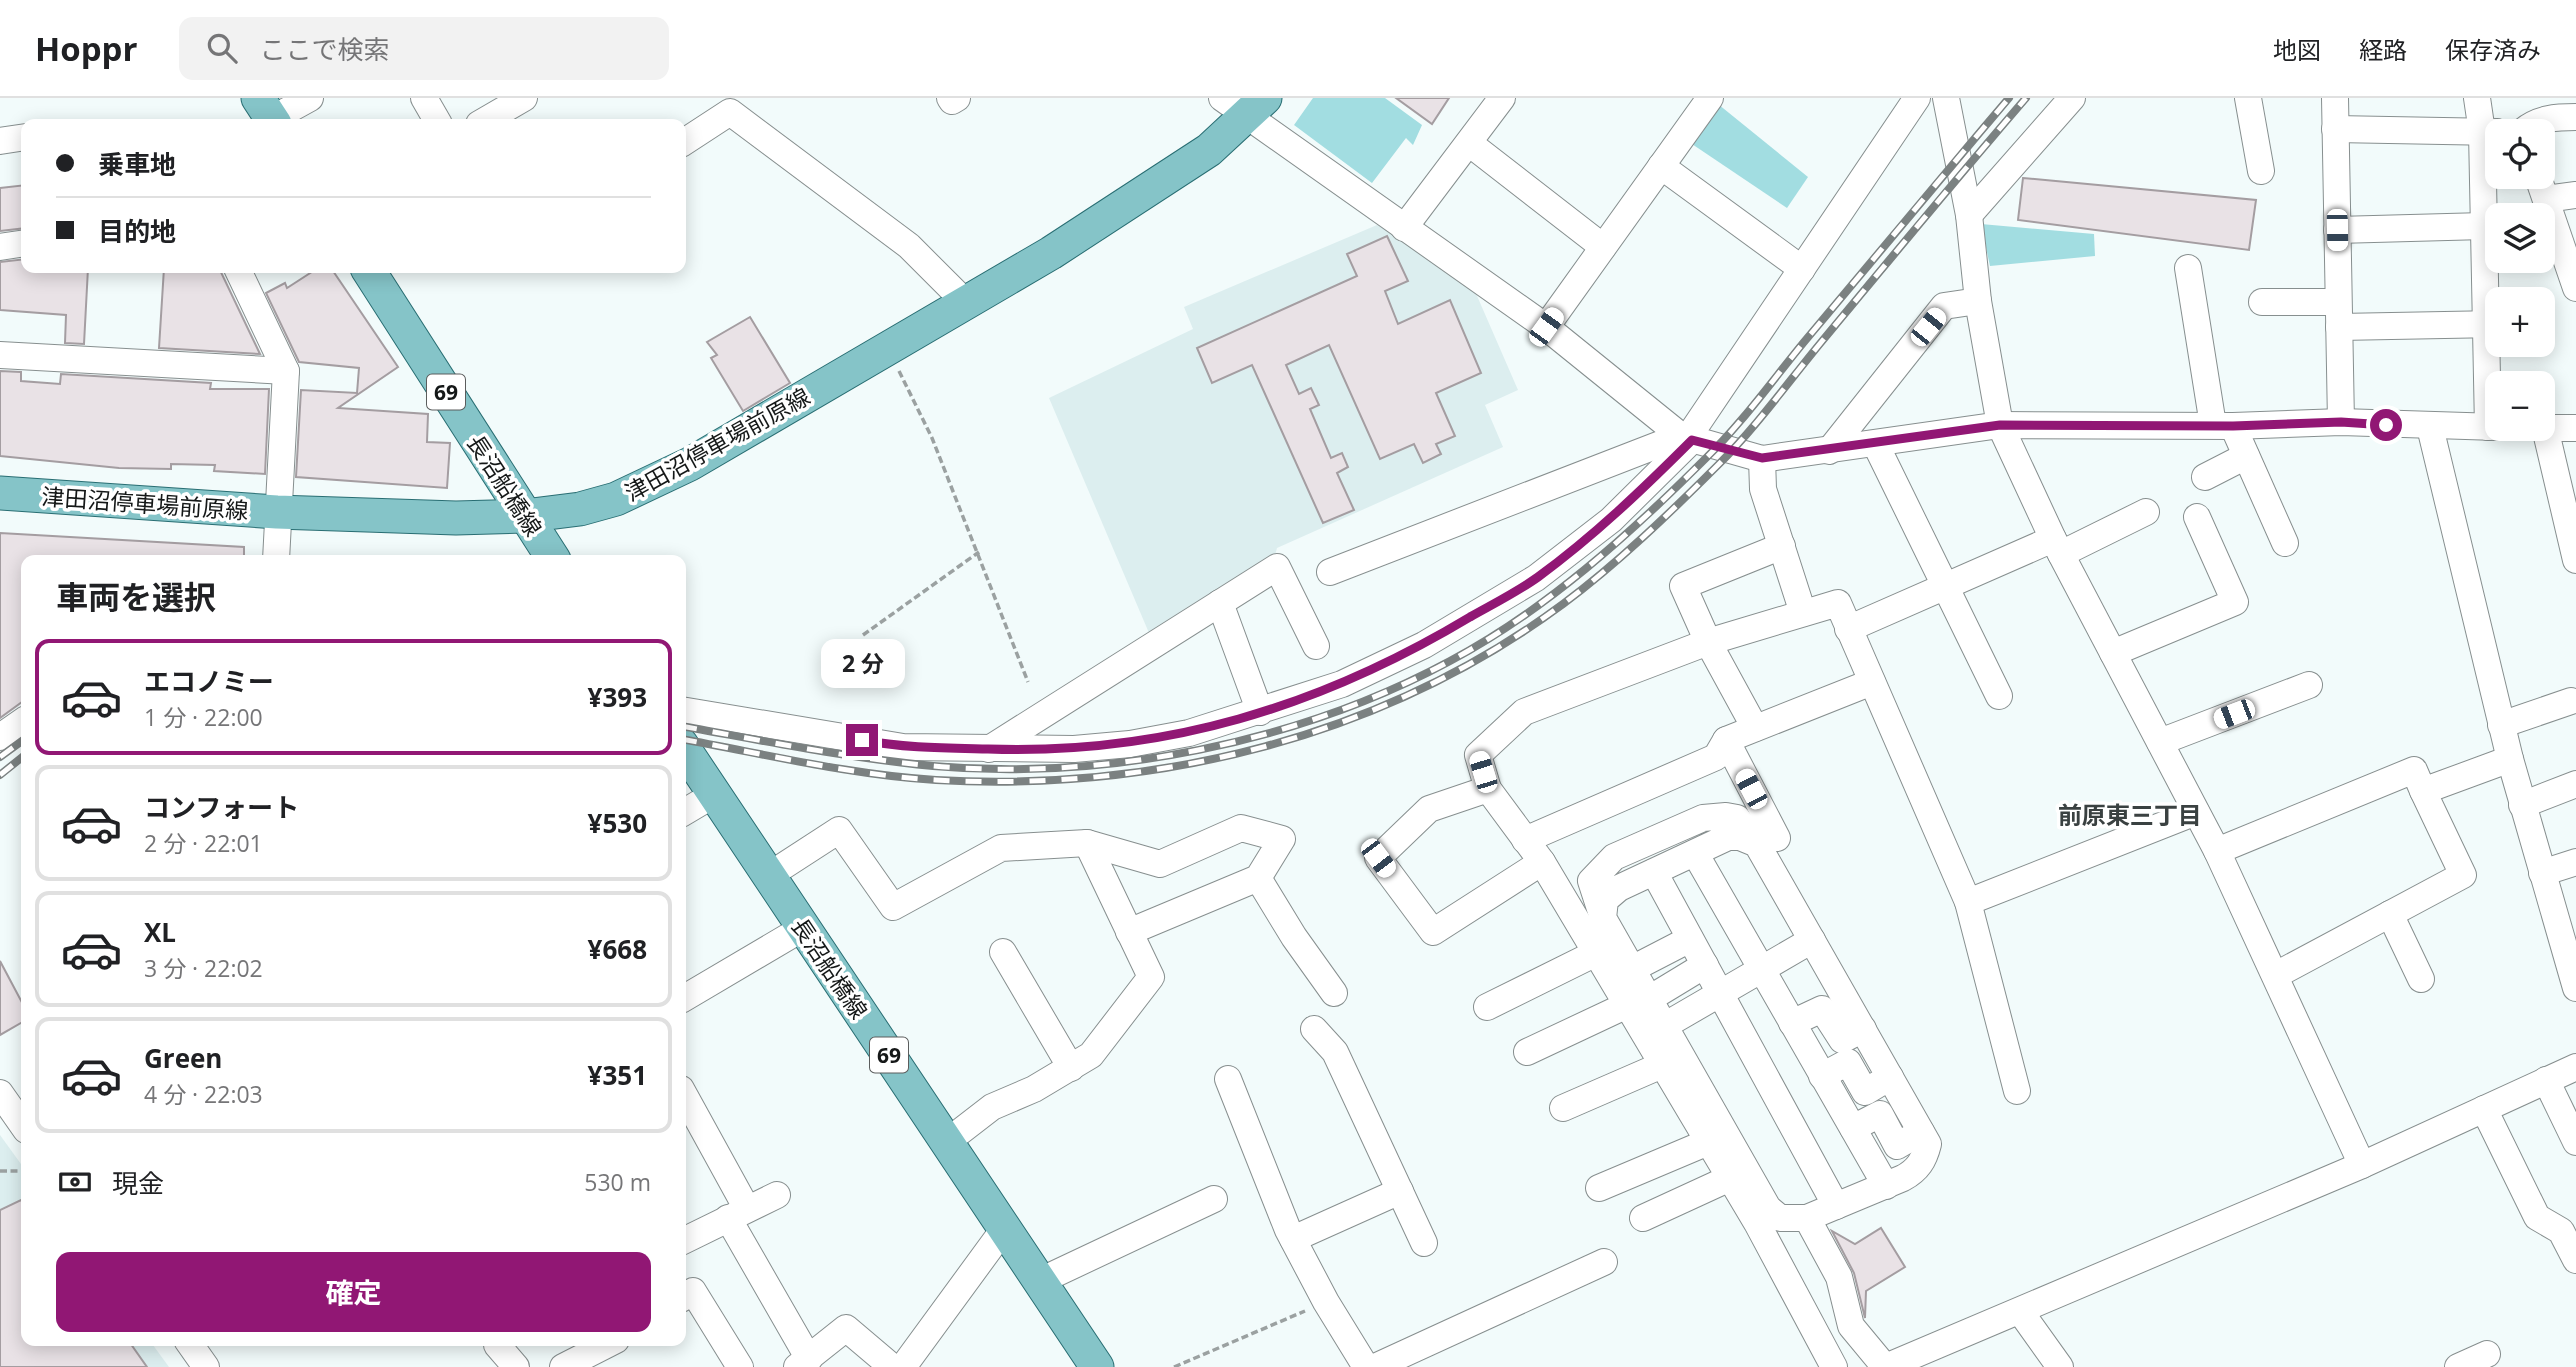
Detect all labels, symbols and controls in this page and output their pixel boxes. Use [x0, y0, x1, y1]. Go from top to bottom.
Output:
search box [179, 17, 669, 80]
text: Hoppr [35, 26, 137, 71]
icon: search [203, 29, 241, 67]
text: ここで検索 [259, 31, 389, 67]
text: 地図 [2273, 33, 2321, 66]
text: 経路 [2359, 33, 2407, 66]
text: 保存済み [2445, 33, 2541, 66]
map controls [2485, 119, 2555, 441]
button: locate [2485, 119, 2555, 189]
text: 乗車地 [98, 146, 176, 182]
button: layers [2485, 203, 2555, 273]
car [2327, 209, 2348, 251]
text: 目的地 [98, 213, 176, 249]
button: + [2485, 287, 2555, 357]
car [1526, 304, 1567, 350]
car [1907, 304, 1950, 350]
button: − [2485, 371, 2555, 441]
road number: 69 [427, 374, 465, 410]
street label: 津田沼停車場前原線 [619, 380, 815, 508]
route start [2370, 409, 2402, 441]
street label: 長沼船橋線 [460, 428, 550, 542]
street label: 津田沼停車場前原線 [41, 480, 249, 526]
text: 車両を選択 [56, 575, 216, 618]
callout: 2 分 [820, 638, 904, 688]
text: 2 分 [842, 647, 884, 679]
text: エコノミー [144, 663, 274, 699]
icon: car [60, 666, 123, 729]
text: ¥393 [588, 679, 647, 715]
car [2211, 697, 2258, 731]
text: 1 分 · 22:00 [144, 701, 263, 733]
route end [846, 724, 878, 756]
car [1467, 749, 1500, 795]
car [1732, 766, 1771, 812]
text: コンフォート [144, 789, 299, 825]
icon: car [60, 792, 123, 855]
district label: 前原東三丁目 [2058, 798, 2202, 831]
text: ¥530 [588, 805, 647, 841]
text: 2 分 · 22:01 [144, 827, 263, 859]
car [1357, 835, 1400, 881]
street label: 長沼船橋線 [785, 911, 875, 1025]
text: XL [144, 914, 176, 950]
icon: car [60, 918, 123, 981]
text: ¥668 [588, 931, 647, 967]
text: 3 分 · 22:02 [144, 952, 263, 984]
road number: 69 [870, 1038, 908, 1072]
text: Green [144, 1040, 222, 1076]
icon: car [60, 1044, 123, 1107]
text: ¥351 [588, 1057, 647, 1093]
text: 4 分 · 22:03 [144, 1078, 263, 1110]
icon: cash [56, 1163, 94, 1201]
text: 現金 [112, 1165, 164, 1201]
text: 530 m [584, 1166, 651, 1198]
button: 確定 [56, 1252, 651, 1332]

